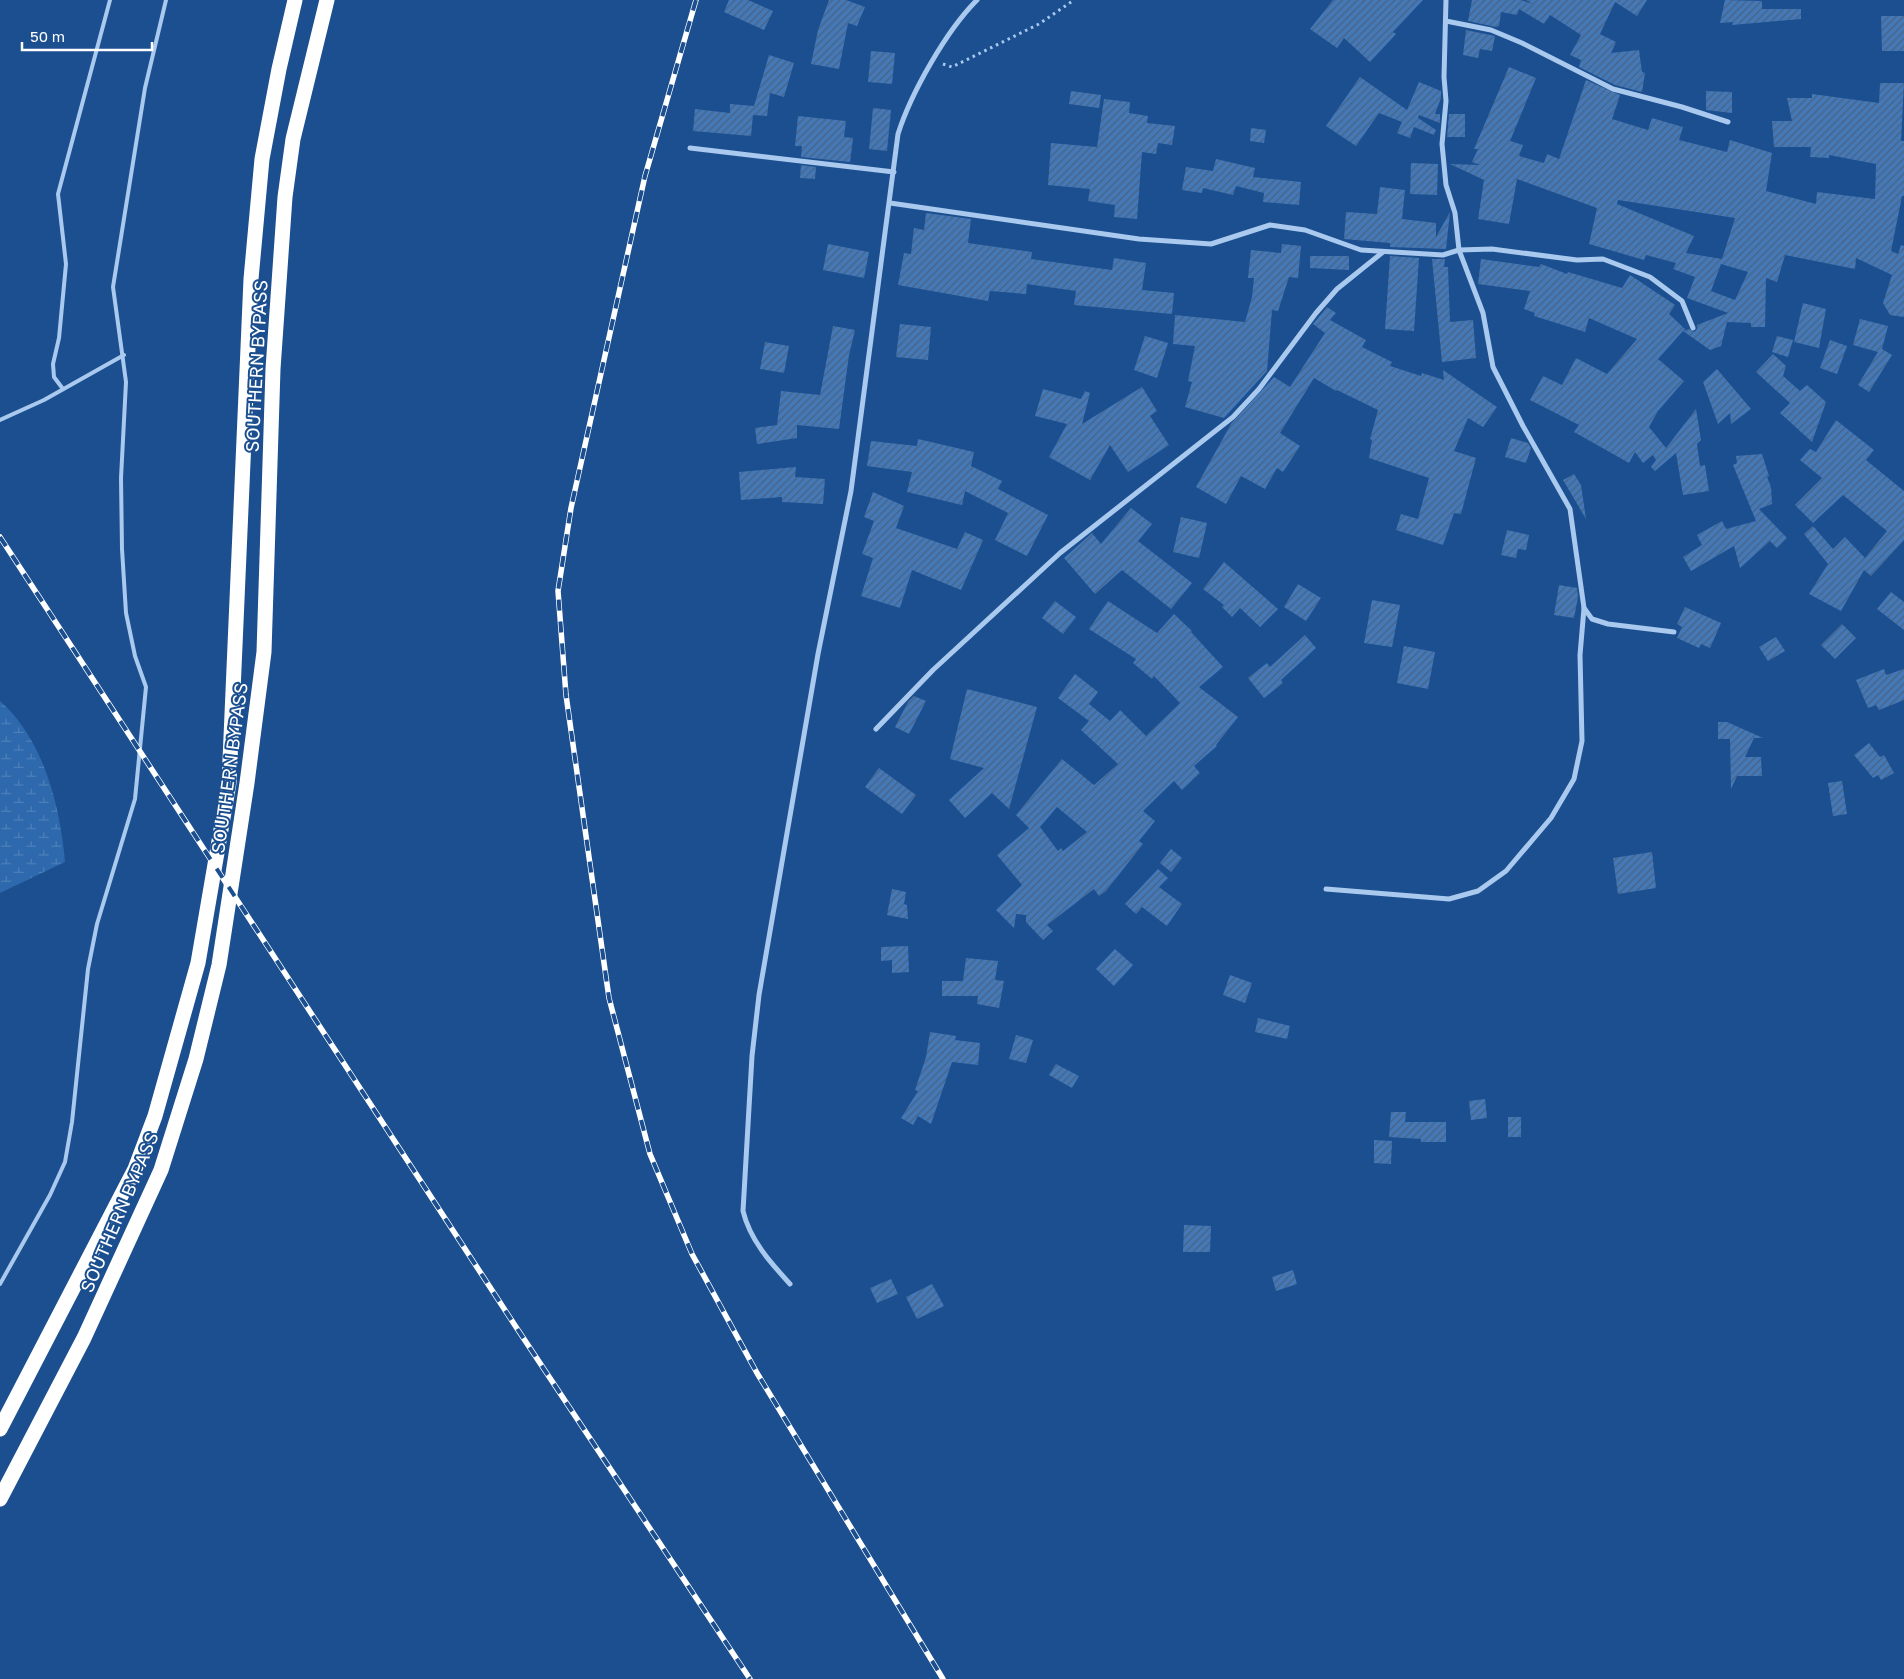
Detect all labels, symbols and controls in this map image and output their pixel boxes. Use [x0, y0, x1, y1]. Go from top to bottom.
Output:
scale bar [22, 20, 152, 52]
text: 50 m [30, 27, 65, 45]
street label: SOUTHERN BYPASS [241, 279, 271, 453]
street label: SOUTHERN BYPASS [206, 681, 252, 855]
street label: SOUTHERN BYPASS [75, 1128, 163, 1296]

